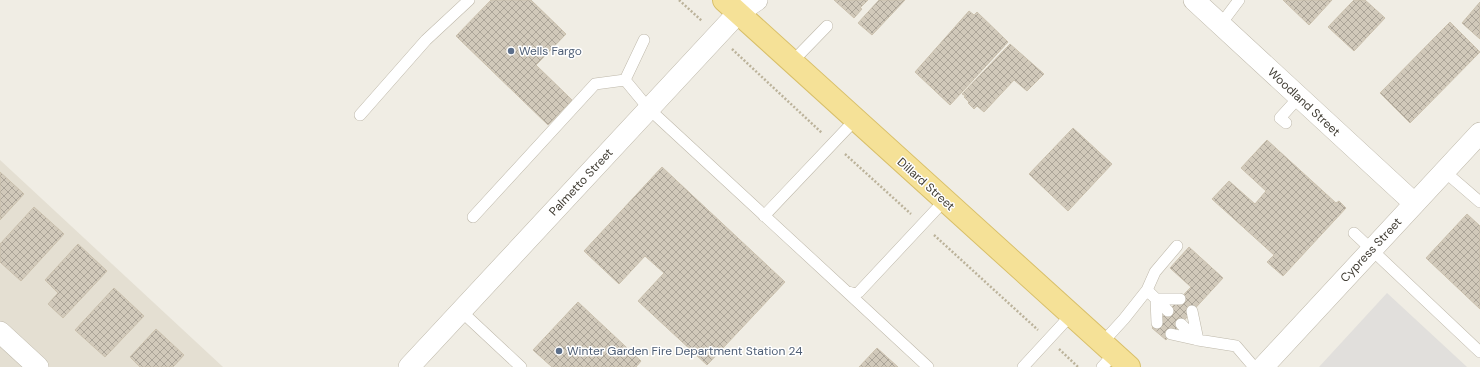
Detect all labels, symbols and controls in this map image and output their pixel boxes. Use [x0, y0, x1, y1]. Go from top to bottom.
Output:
place label: Wells Fargo [519, 43, 582, 59]
marker: Wells Fargo [506, 46, 516, 56]
street label: Woodland Street [1264, 64, 1344, 140]
street label: Palmetto Street [546, 145, 617, 219]
street label: Dillard Street [894, 154, 958, 214]
street label: Cypress Street [1337, 214, 1405, 286]
place label: Winter Garden Fire Department Station 24 [567, 343, 803, 359]
marker: Winter Garden Fire Department Station 24 [554, 346, 564, 356]

